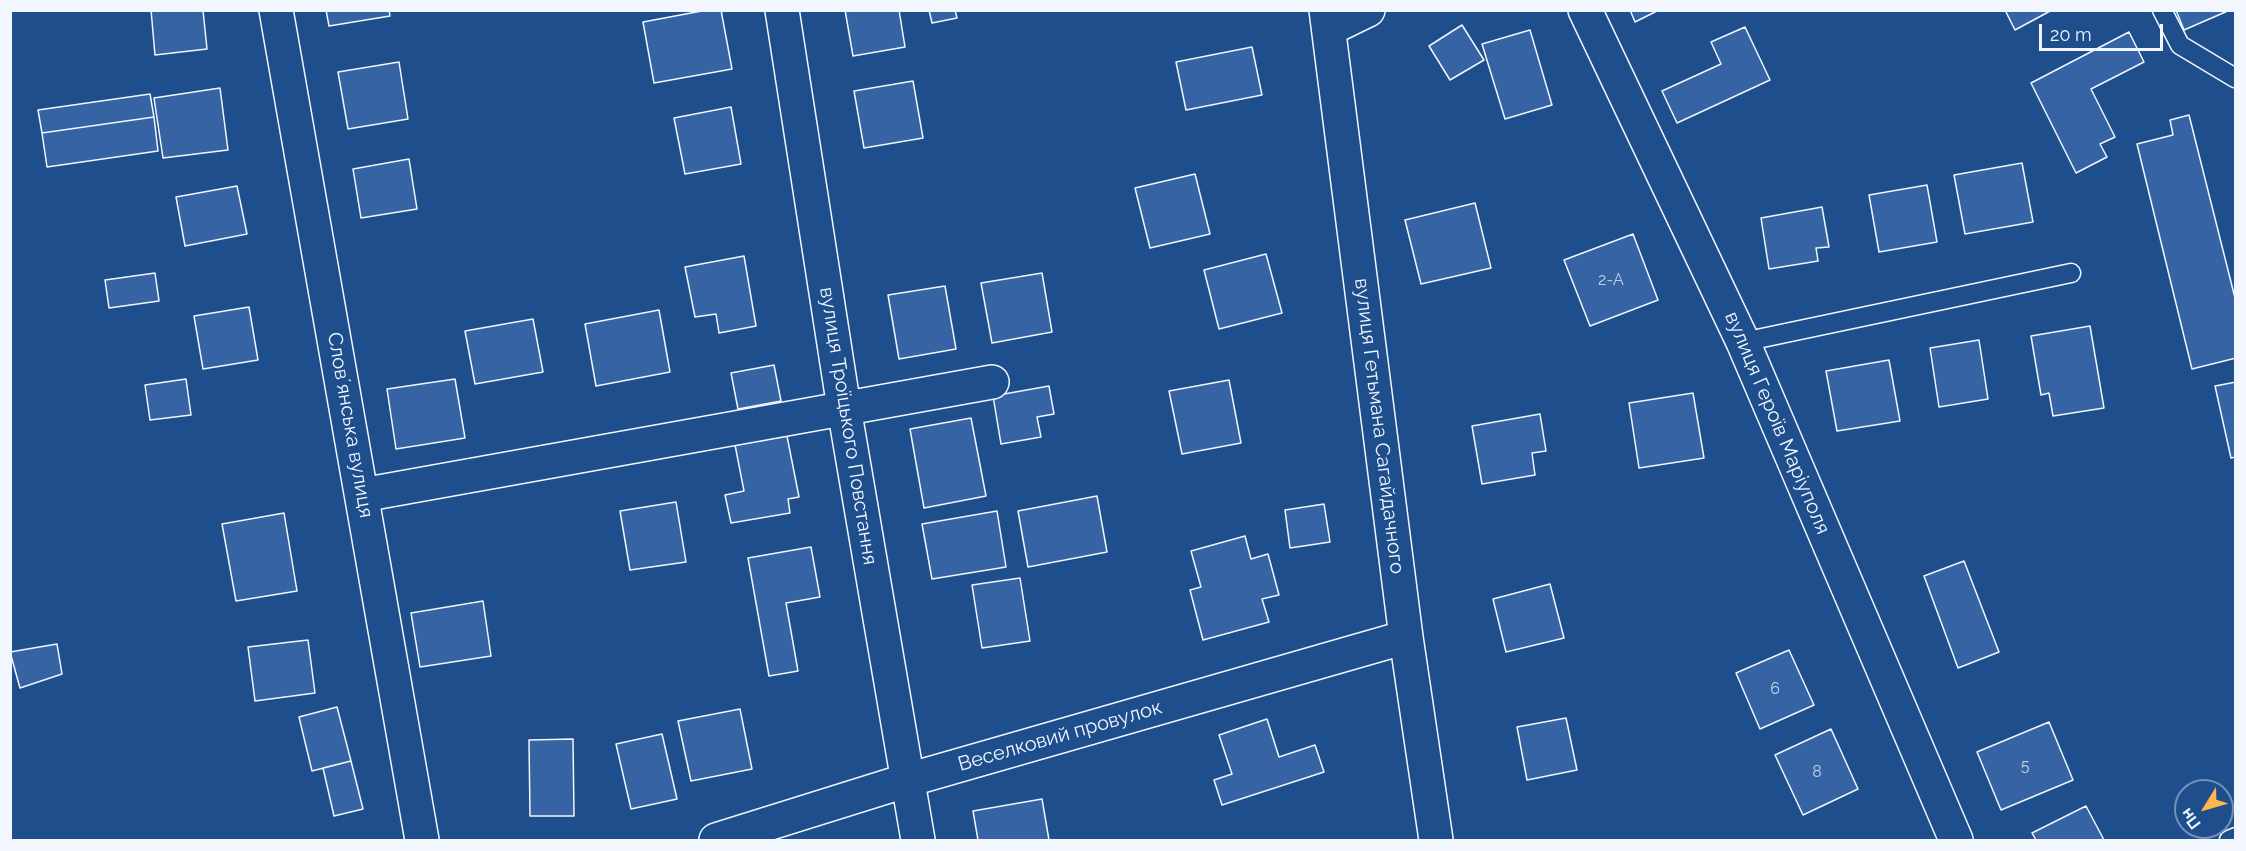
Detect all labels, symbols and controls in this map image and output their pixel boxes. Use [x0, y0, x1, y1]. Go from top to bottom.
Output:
scale bar [2042, 12, 2166, 50]
text: 20 m [2050, 24, 2092, 45]
house number: 2-А [1598, 270, 1624, 290]
street label: вулиця Гетьмана Сагайдачного [1349, 277, 1409, 575]
street label: вулиця Троїцького Повстання [814, 285, 882, 567]
street label: вулиця Героїв Маріуполя [1719, 308, 1835, 538]
street label: Словʼянська вулиця [322, 330, 378, 520]
house number: 6 [1770, 679, 1780, 699]
street label: Веселковий провулок [955, 695, 1165, 777]
house number: 5 [2021, 756, 2029, 776]
house number: 8 [1812, 762, 1822, 782]
north arrow [2174, 779, 2234, 839]
text: Пн [2177, 805, 2205, 833]

